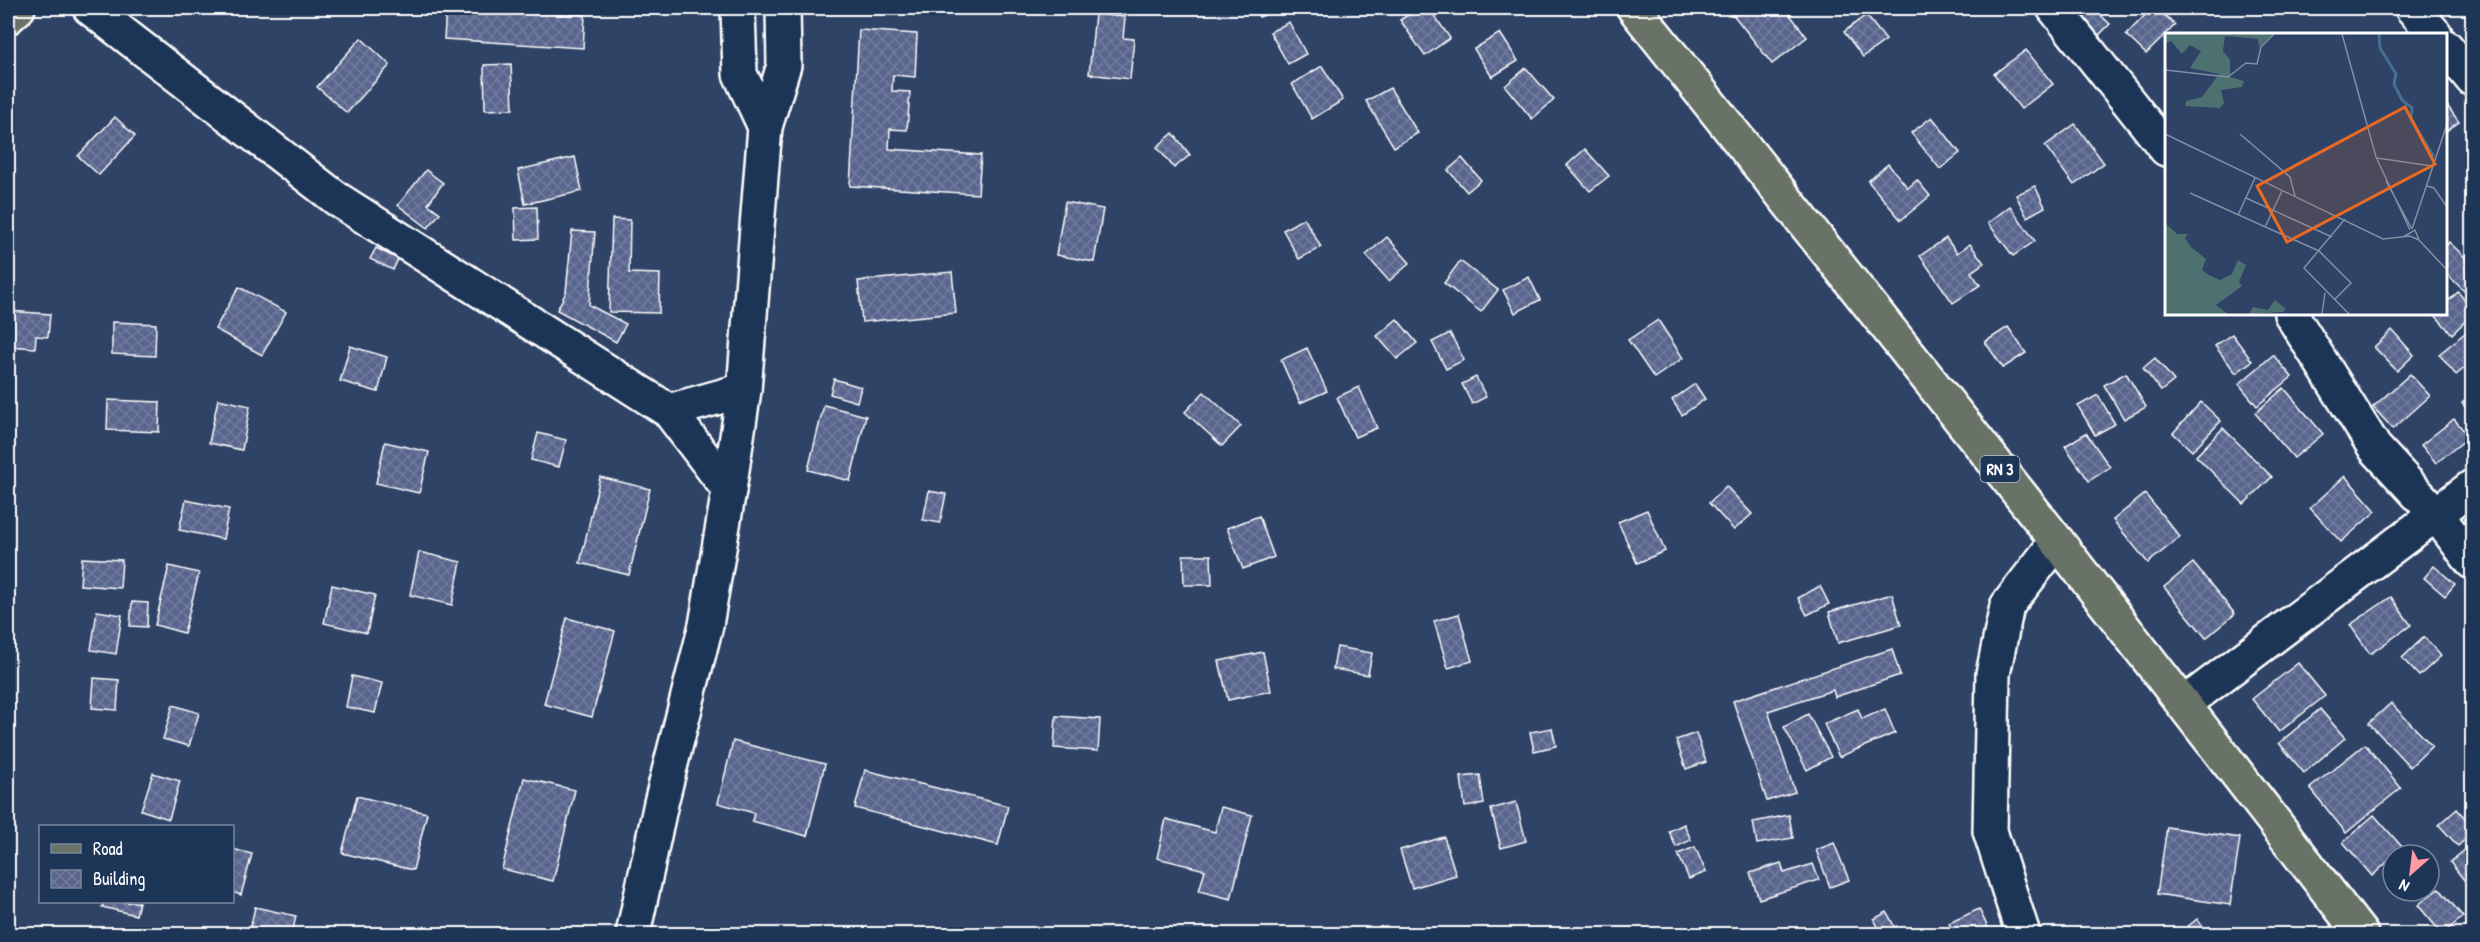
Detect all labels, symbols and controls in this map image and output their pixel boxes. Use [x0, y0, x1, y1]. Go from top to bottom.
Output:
inset map [2165, 33, 2447, 315]
road number: RN 3 [1980, 456, 2020, 482]
legend [39, 825, 234, 903]
text: Road [93, 836, 123, 861]
north arrow [2381, 843, 2441, 903]
text: Building [93, 866, 145, 891]
text: N [2395, 874, 2413, 898]

